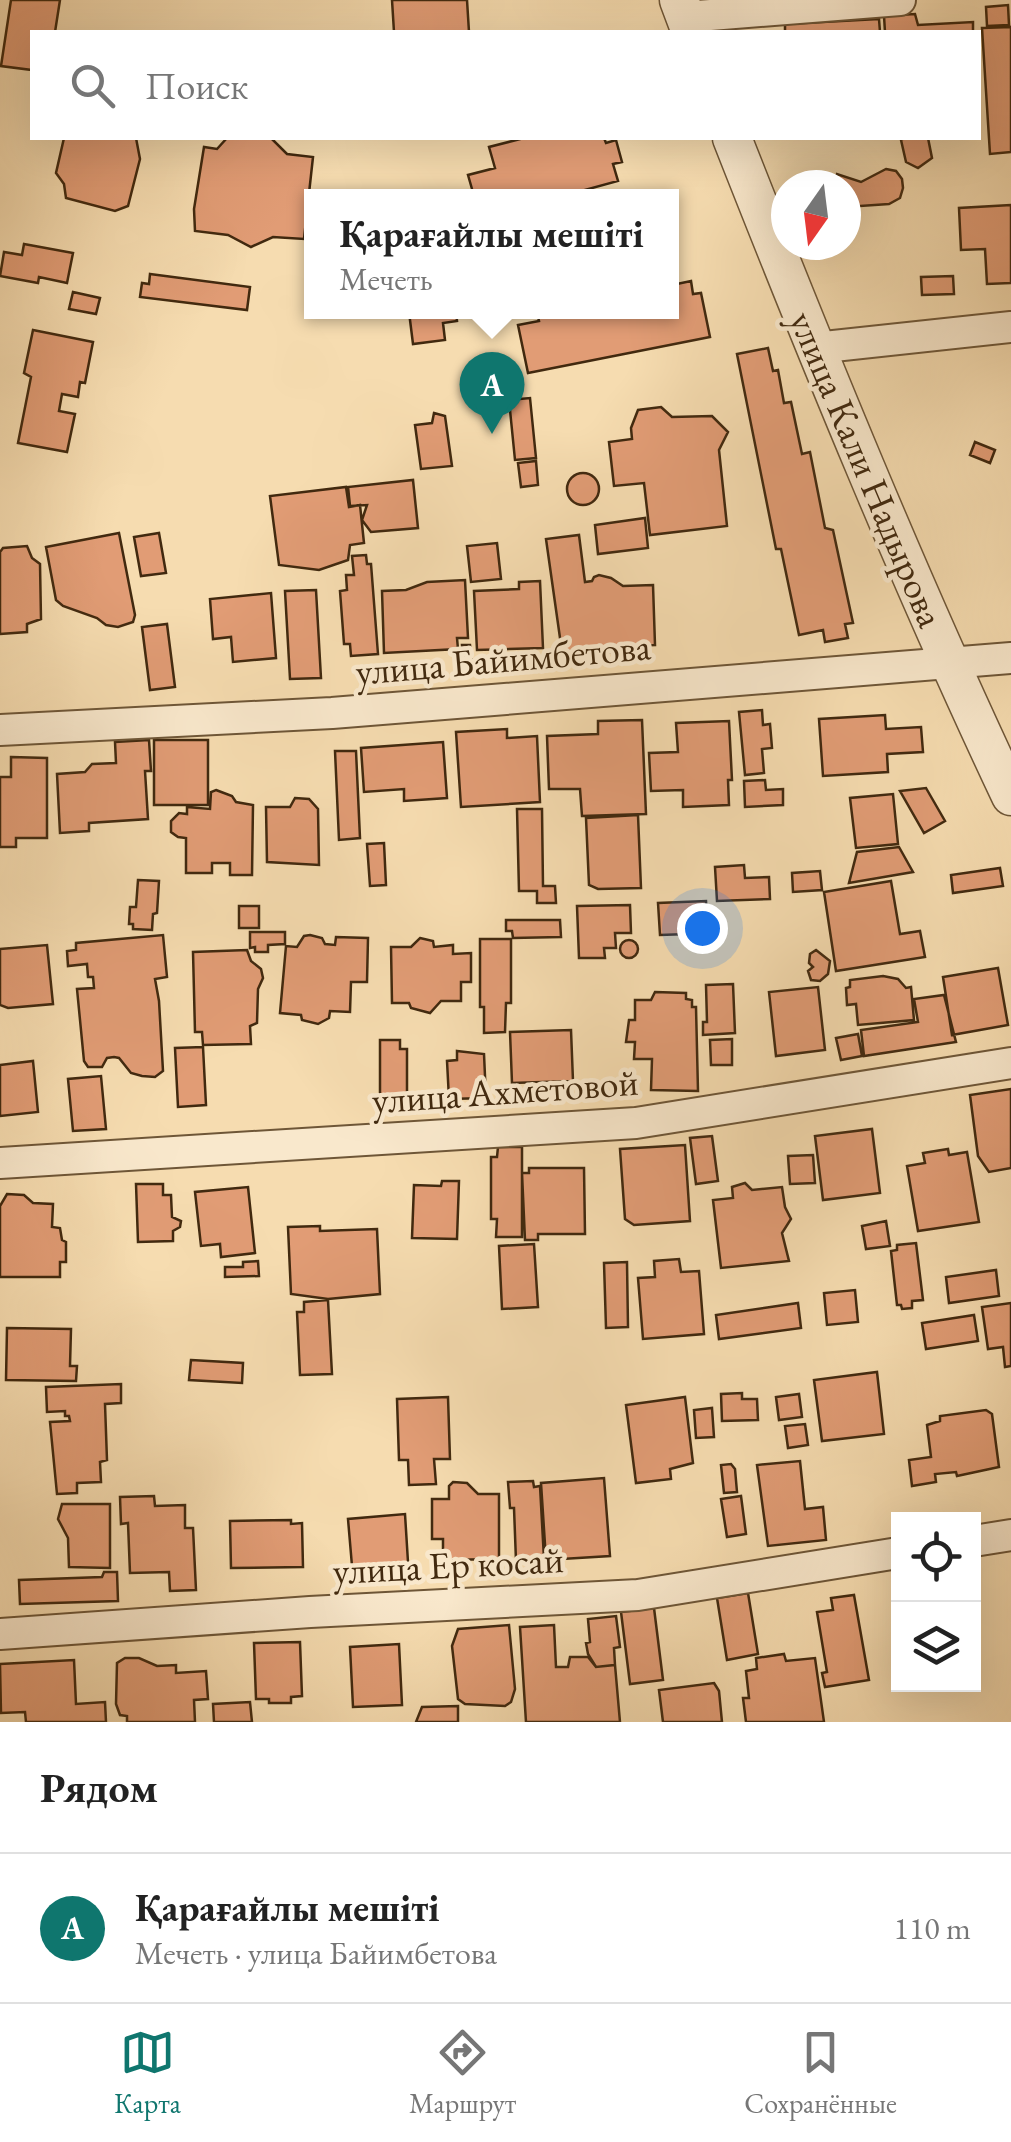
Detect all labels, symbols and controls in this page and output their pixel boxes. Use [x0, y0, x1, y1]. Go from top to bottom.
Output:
search box [30, 30, 981, 140]
icon: search [65, 58, 120, 113]
text: Поиск [145, 61, 248, 110]
north arrow [771, 170, 861, 260]
popup [304, 189, 679, 319]
text: Қарағайлы мешіті [339, 209, 644, 258]
text: Мечеть [339, 258, 433, 300]
street label: улица Кали Надырова [779, 303, 957, 635]
pin: A [460, 352, 524, 434]
street label: улица Байимбетова [353, 621, 653, 696]
your location [677, 903, 728, 954]
street label: улица Ахметовой [370, 1057, 640, 1124]
map controls [891, 1512, 981, 1692]
button: locate [891, 1512, 981, 1602]
street label: улица Ер косай [331, 1534, 565, 1595]
button: layers [891, 1602, 981, 1692]
text: Рядом [40, 1760, 158, 1815]
text: Қарағайлы мешіті [135, 1883, 440, 1932]
text: A [61, 1907, 84, 1949]
text: 110 m [894, 1907, 971, 1949]
text: Мечеть · улица Байимбетова [135, 1932, 497, 1974]
tab: Карта [114, 2025, 181, 2121]
tab: Маршрут [409, 2025, 516, 2121]
tab: Сохранённые [744, 2025, 897, 2121]

